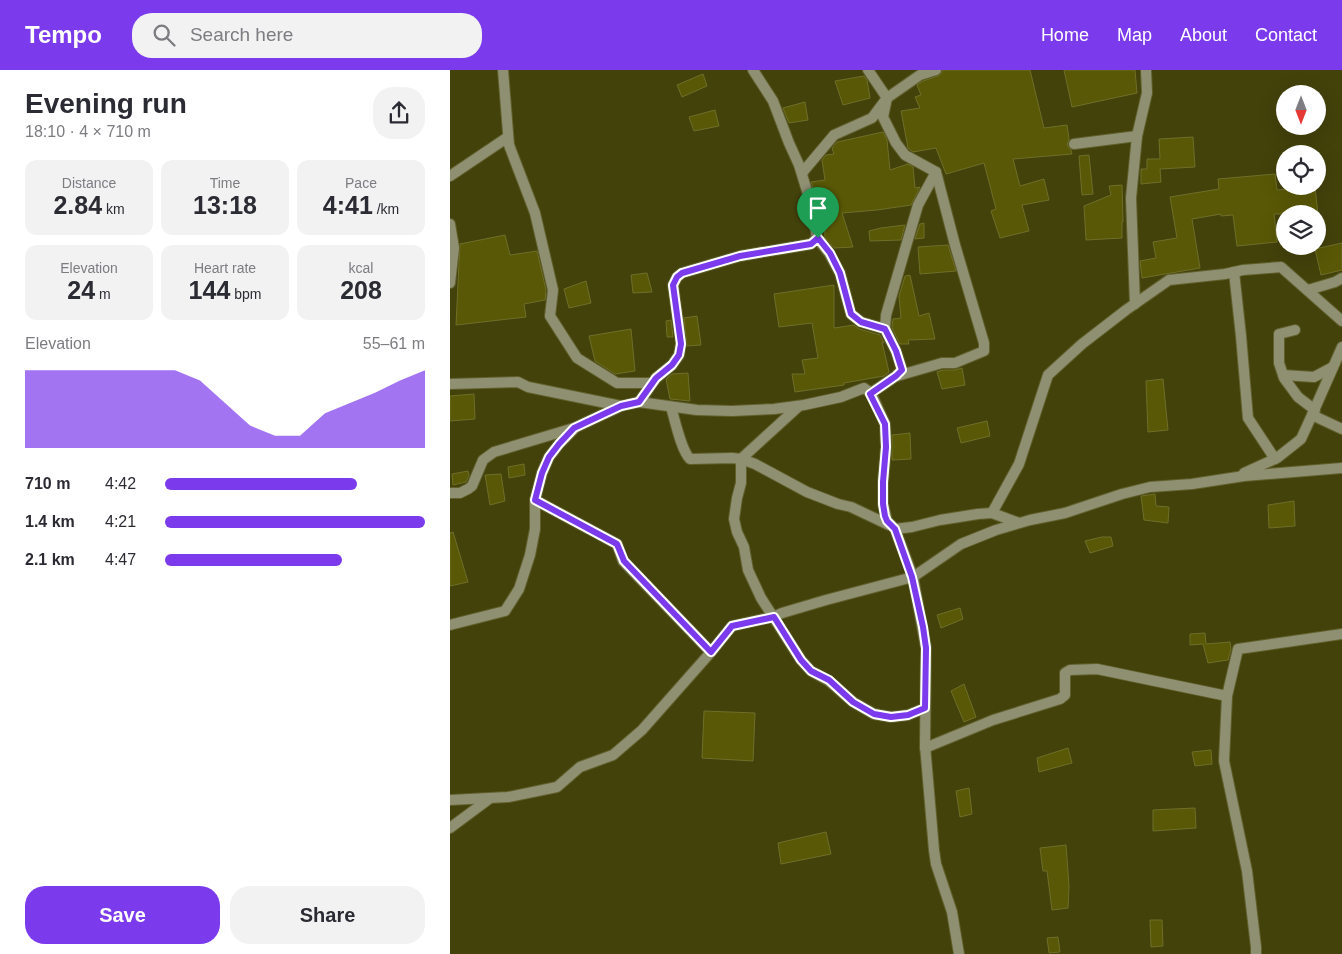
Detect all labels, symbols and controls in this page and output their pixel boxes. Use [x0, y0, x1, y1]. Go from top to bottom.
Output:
search box [132, 13, 482, 58]
text: Tempo [25, 21, 102, 48]
icon: search [150, 21, 178, 49]
text: Search here [190, 24, 293, 45]
text: Home [1041, 25, 1089, 45]
text: Map [1117, 25, 1152, 45]
text: About [1180, 25, 1227, 45]
text: Contact [1255, 25, 1317, 45]
north arrow [1276, 85, 1326, 135]
map controls [1276, 85, 1326, 255]
button: share [373, 87, 425, 139]
text: Evening run [25, 88, 187, 119]
text: 18:10 · 4 × 710 m [25, 123, 151, 140]
button: locate [1276, 145, 1326, 195]
text: Distance [62, 175, 116, 191]
text: Time [210, 175, 240, 191]
text: Pace [345, 175, 377, 191]
pin [797, 187, 839, 238]
text: 2.84 [53, 191, 102, 219]
text: 13:18 [193, 191, 257, 219]
text: 4:41 [323, 191, 373, 219]
icon: arrive [804, 194, 832, 222]
text: km [102, 201, 125, 217]
text: /km [373, 201, 399, 217]
button: layers [1276, 205, 1326, 255]
text: Elevation [60, 260, 118, 276]
text: Heart rate [194, 260, 256, 276]
text: kcal [349, 260, 373, 276]
text: 24 [67, 276, 95, 304]
text: 144 [189, 276, 230, 304]
text: 208 [340, 276, 382, 304]
text: m [95, 286, 111, 302]
text: bpm [230, 286, 261, 302]
text: Elevation [25, 335, 91, 352]
text: 55–61 m [363, 335, 425, 352]
text: 710 m [25, 475, 70, 492]
text: 4:42 [105, 475, 136, 492]
text: 1.4 km [25, 513, 75, 530]
text: 4:21 [105, 513, 136, 530]
text: 2.1 km [25, 551, 75, 568]
text: 4:47 [105, 551, 136, 568]
button: Save [25, 886, 220, 944]
button: Share [230, 886, 425, 944]

